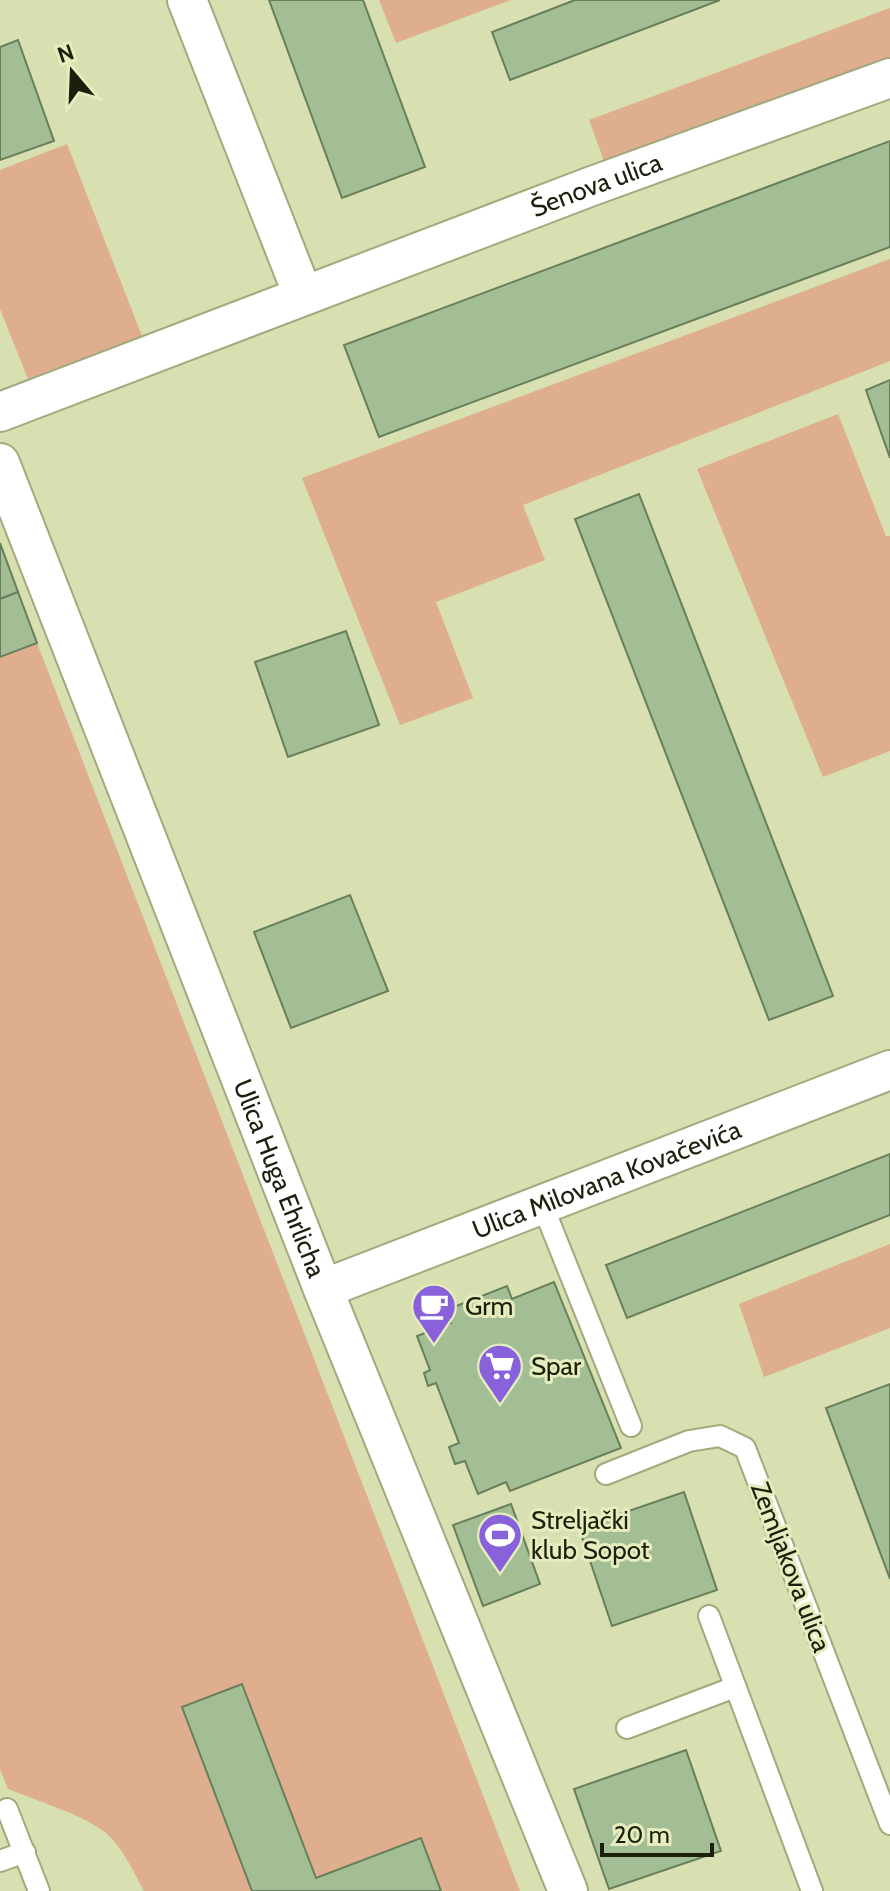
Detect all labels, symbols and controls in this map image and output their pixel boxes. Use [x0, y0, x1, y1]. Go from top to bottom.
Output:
north arrow [32, 32, 112, 112]
text: N [54, 38, 77, 69]
street label: Šenova ulica [526, 146, 667, 224]
street label: Ulica Huga Ehrlicha [227, 1075, 333, 1282]
street label: Ulica Milovana Kovačevića [468, 1113, 746, 1246]
cafe icon: Grm [410, 1282, 458, 1345]
place label: Grm [465, 1290, 513, 1322]
supermarket icon: Spar [476, 1342, 524, 1405]
place label: Spar [531, 1350, 582, 1382]
street label: Zemljakova ulica [744, 1478, 838, 1657]
place label: Streljački klub Sopot [531, 1504, 650, 1566]
sports icon: Streljački klub Sopot [476, 1511, 524, 1574]
scale bar [602, 1807, 712, 1857]
text: 20 m [614, 1820, 670, 1849]

